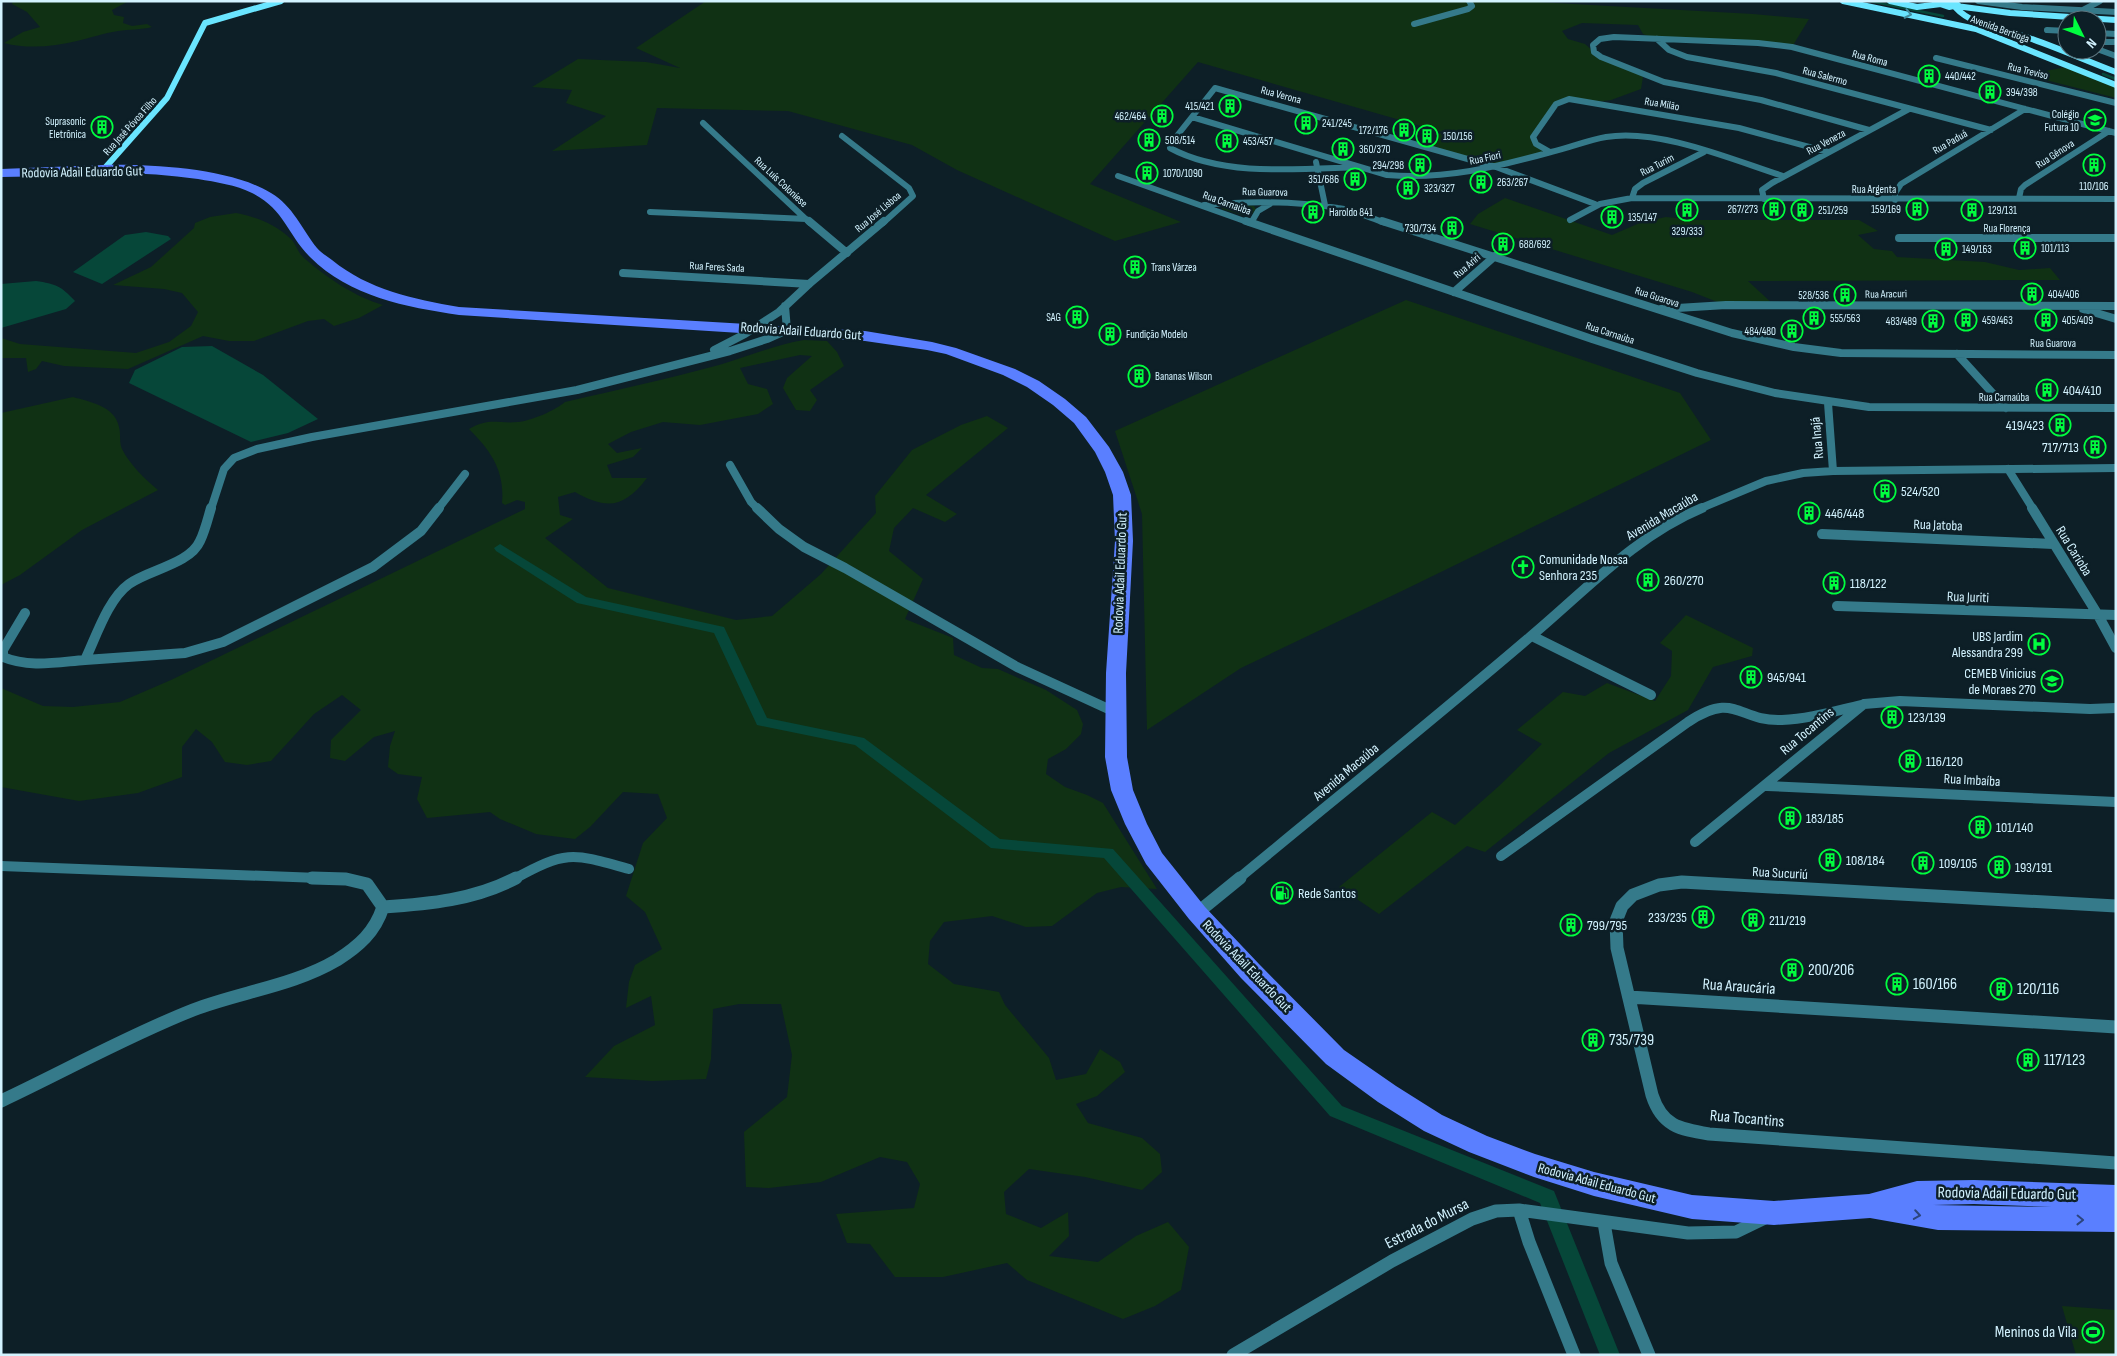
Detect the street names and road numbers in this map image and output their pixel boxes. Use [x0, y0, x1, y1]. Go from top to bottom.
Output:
street label: Avenida Bertioga [1968, 12, 2031, 46]
street label: Rua Roma [1851, 47, 1889, 69]
street label: Rua Treviso [2006, 60, 2050, 82]
street label: Rua Salermo [1801, 64, 1849, 88]
street label: Rua Verona [1259, 83, 1303, 107]
street label: Rua José Póvoa Filho [100, 94, 160, 158]
street label: Rua Milão [1644, 95, 1681, 114]
street label: Rua Veneza [1804, 126, 1848, 158]
street label: Rua Paduá [1930, 127, 1970, 157]
street label: Rua Gênova [2033, 137, 2077, 171]
street label: Rua Fiori [1468, 148, 1502, 168]
street label: Rua Turim [1638, 151, 1676, 179]
street label: Rua Luís Coloniese [752, 154, 810, 210]
street label: Rodovia Adail Eduardo Gut [21, 162, 143, 182]
street label: Rua Argenta [1852, 183, 1896, 196]
street label: Rua Guarova [1242, 185, 1288, 199]
street label: Rua Carnaúba [1201, 188, 1253, 218]
street label: Rua José Lisboa [852, 189, 904, 235]
street label: Rua Florença [1983, 222, 2031, 235]
street label: Rua Ariri [1451, 251, 1483, 281]
street label: Rua Feres Sada [689, 259, 745, 275]
street label: Rua Guarova [1633, 284, 1681, 310]
street label: Rua Aracuri [1865, 287, 1907, 301]
street label: Rodovia Adail Eduardo Gut [740, 318, 862, 344]
street label: Rua Carnaúba [1584, 319, 1636, 347]
street label: Rua Guarova [2030, 337, 2076, 350]
street label: Rua Carnaúba [1979, 391, 2029, 404]
street label: Rua Inajá [1807, 416, 1827, 460]
street label: Avenida Macaúba [1622, 488, 1701, 544]
street label: Rodovia Adail Eduardo Gut [1109, 512, 1131, 634]
street label: Rua Jatoba [1913, 516, 1963, 534]
street label: Rua Carioba [2052, 523, 2096, 579]
street label: Rua Juriti [1947, 588, 1989, 606]
street label: Rua Tocantins [1777, 704, 1837, 758]
street label: Avenida Macaúba [1309, 740, 1382, 805]
street label: Rua Imbaíba [1943, 770, 2001, 790]
street label: Rua Sucuriú [1752, 863, 1808, 883]
street label: Rodovia Adail Eduardo Gut [1199, 916, 1295, 1016]
street label: Rua Araucária [1702, 975, 1776, 999]
street label: Rua Tocantins [1709, 1106, 1785, 1132]
street label: Rodovia Adail Eduardo Gut [1536, 1159, 1658, 1207]
street label: Rodovia Adail Eduardo Gut [1938, 1183, 2077, 1205]
street label: Estrada do Mursa [1382, 1195, 1472, 1253]

